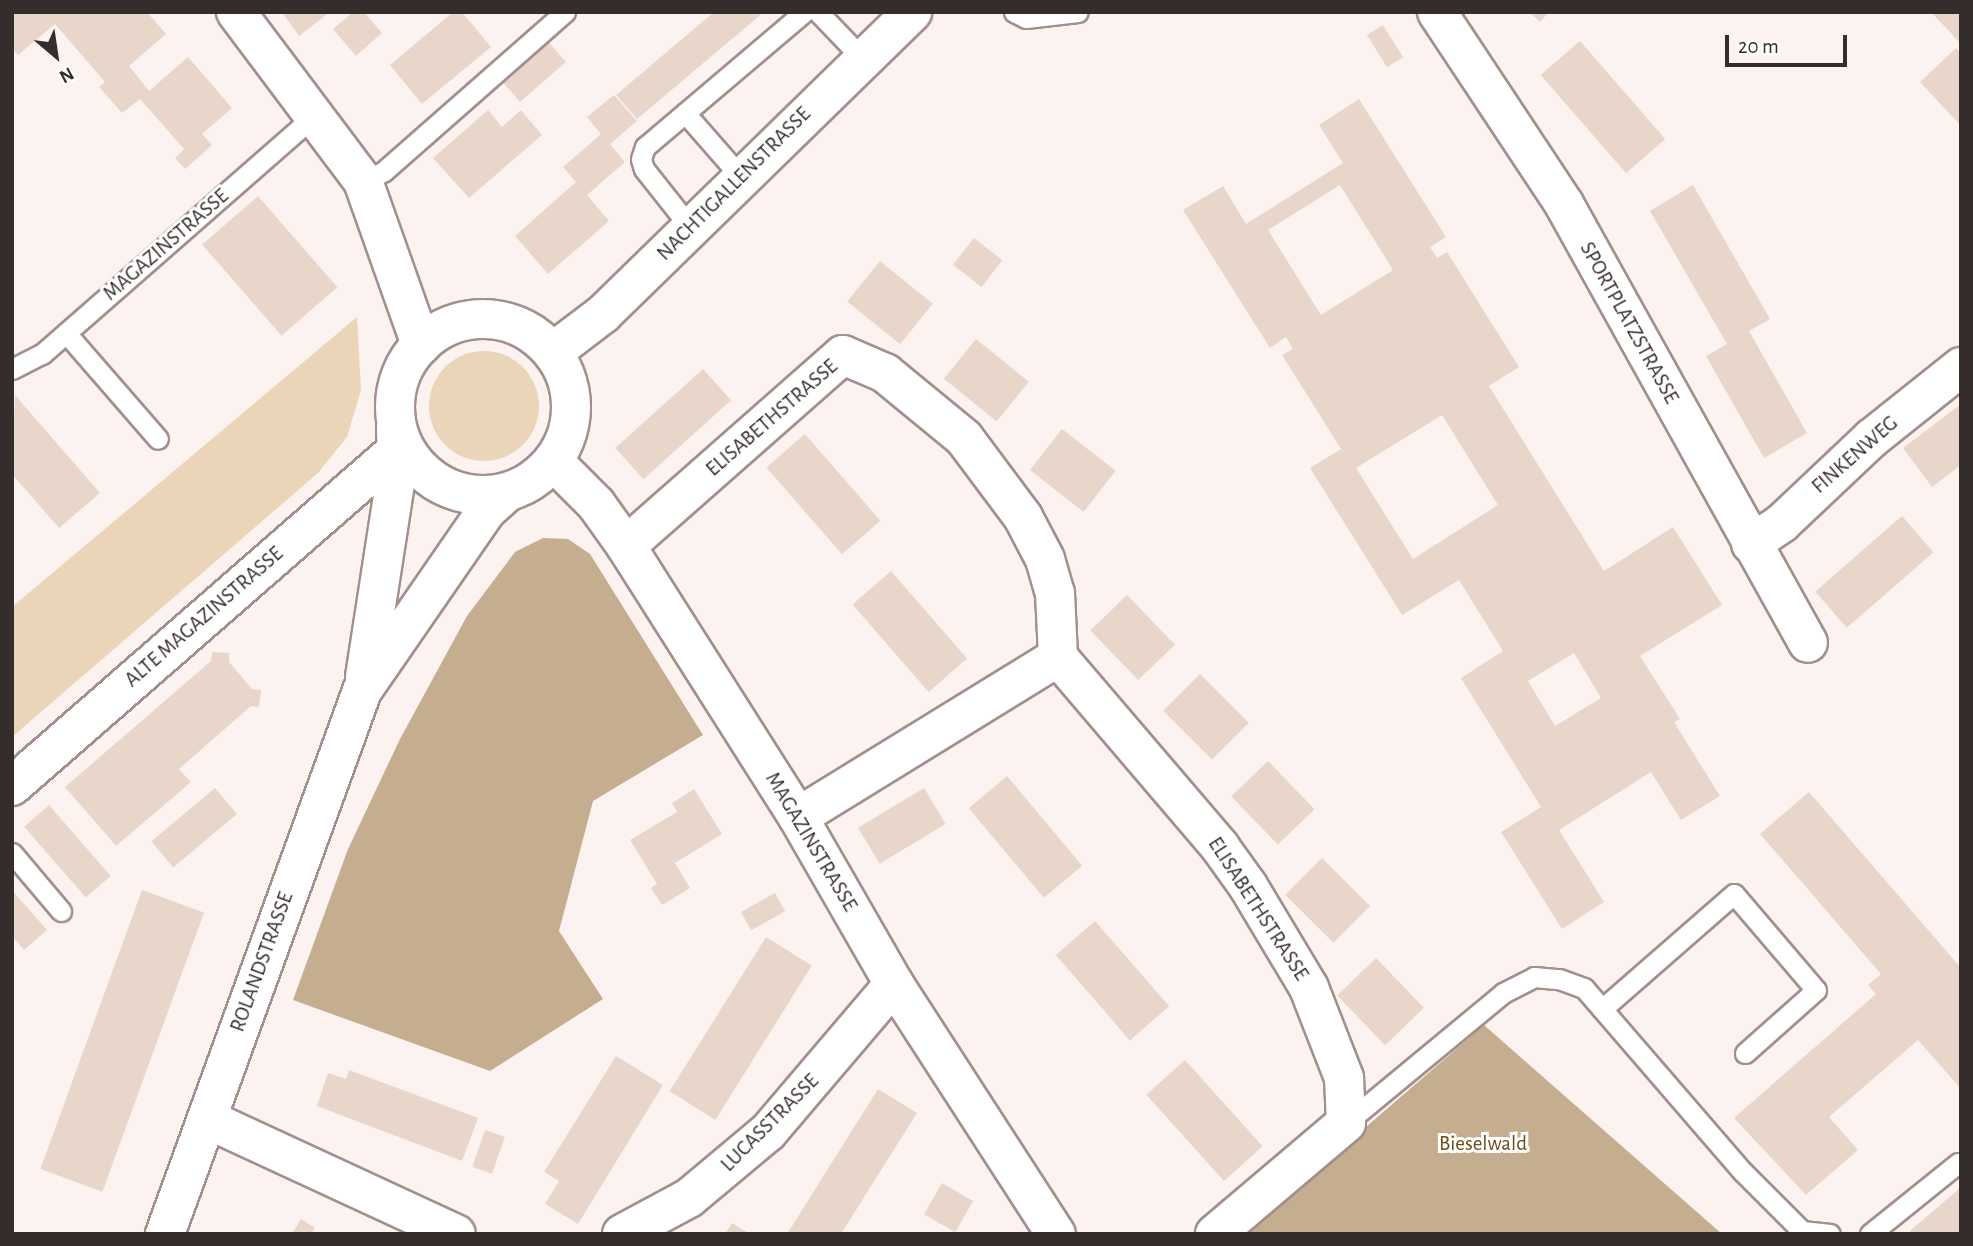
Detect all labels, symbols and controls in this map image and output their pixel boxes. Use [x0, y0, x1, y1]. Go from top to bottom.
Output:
north arrow [21, 21, 91, 91]
scale bar [1728, 21, 1850, 65]
text: 20 m [1738, 36, 1779, 57]
text: N [56, 63, 77, 86]
street label: NACHTIGALLENSTRASSE [652, 102, 816, 266]
street label: MAGAZINSTRASSE [98, 184, 234, 306]
street label: SPORTPLATZSTRASSE [1574, 238, 1684, 408]
street label: ELISABETHSTRASSE [701, 354, 843, 482]
street label: FINKENWEG [1807, 411, 1903, 499]
street label: ALTE MAGAZINSTRASSE [120, 541, 288, 693]
street label: MAGAZINSTRASSE [760, 768, 862, 916]
street label: ELISABETHSTRASSE [1202, 832, 1314, 986]
street label: ROLANDSTRASSE [225, 889, 299, 1035]
street label: LUCASSTRASSE [716, 1069, 824, 1177]
park label: Bieselwald [1439, 1131, 1527, 1157]

